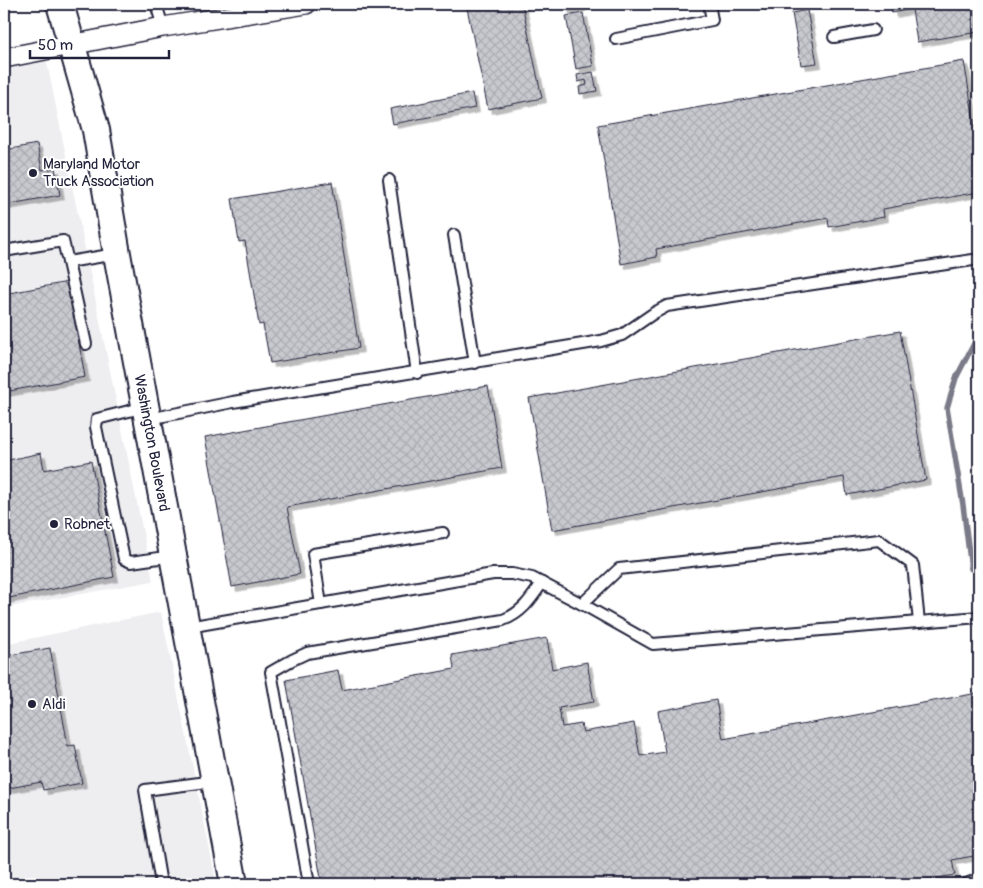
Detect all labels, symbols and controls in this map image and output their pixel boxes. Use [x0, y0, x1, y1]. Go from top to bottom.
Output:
scale bar [30, 28, 169, 60]
text: 50 m [38, 36, 73, 55]
place label: Maryland Motor Truck Association [43, 155, 154, 191]
marker: Maryland Motor Truck Association [27, 167, 39, 179]
street label: Washington Boulevard [130, 373, 174, 513]
place label: Robnet [64, 515, 111, 534]
marker: Robnet [48, 518, 60, 530]
place label: Aldi [42, 695, 66, 714]
marker: Aldi [26, 698, 38, 710]

